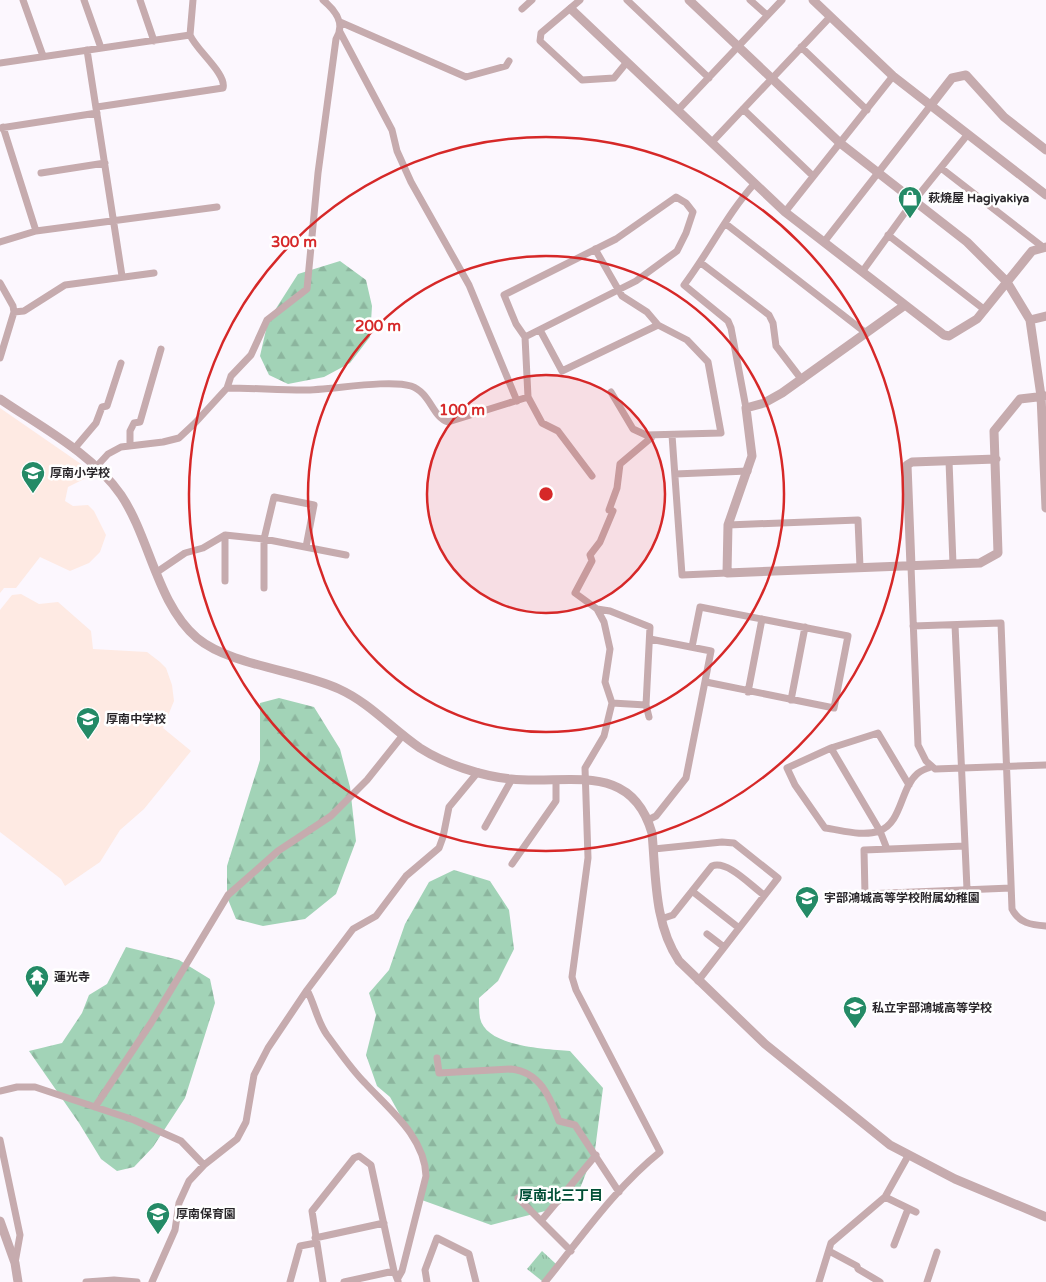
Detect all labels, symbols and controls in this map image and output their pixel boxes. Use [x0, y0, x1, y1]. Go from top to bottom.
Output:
shop icon: 萩焼屋 Hagiyakiya [897, 185, 923, 219]
place label: 萩焼屋 Hagiyakiya [928, 191, 1030, 206]
text: 300 m [271, 233, 317, 251]
text: 200 m [355, 317, 401, 335]
text: 100 m [439, 401, 485, 419]
school or university icon: 厚南小学校 [20, 460, 46, 494]
place label: 厚南小学校 [50, 466, 110, 480]
centre of rings [537, 485, 555, 503]
school or university icon: 厚南中学校 [75, 706, 101, 740]
place label: 厚南中学校 [106, 712, 166, 726]
school or university icon: 宇部鴻城高等学校附属幼稚園 [794, 885, 820, 919]
place label: 宇部鴻城高等学校附属幼稚園 [824, 891, 980, 905]
temple icon: 蓮光寺 [24, 964, 50, 998]
place label: 蓮光寺 [54, 970, 90, 984]
school or university icon: 私立宇部鴻城高等学校 [842, 995, 868, 1029]
place label: 私立宇部鴻城高等学校 [872, 1001, 992, 1015]
district label: 厚南北三丁目 [519, 1187, 603, 1204]
school or university icon: 厚南保育園 [145, 1201, 171, 1235]
place label: 厚南保育園 [176, 1207, 236, 1221]

